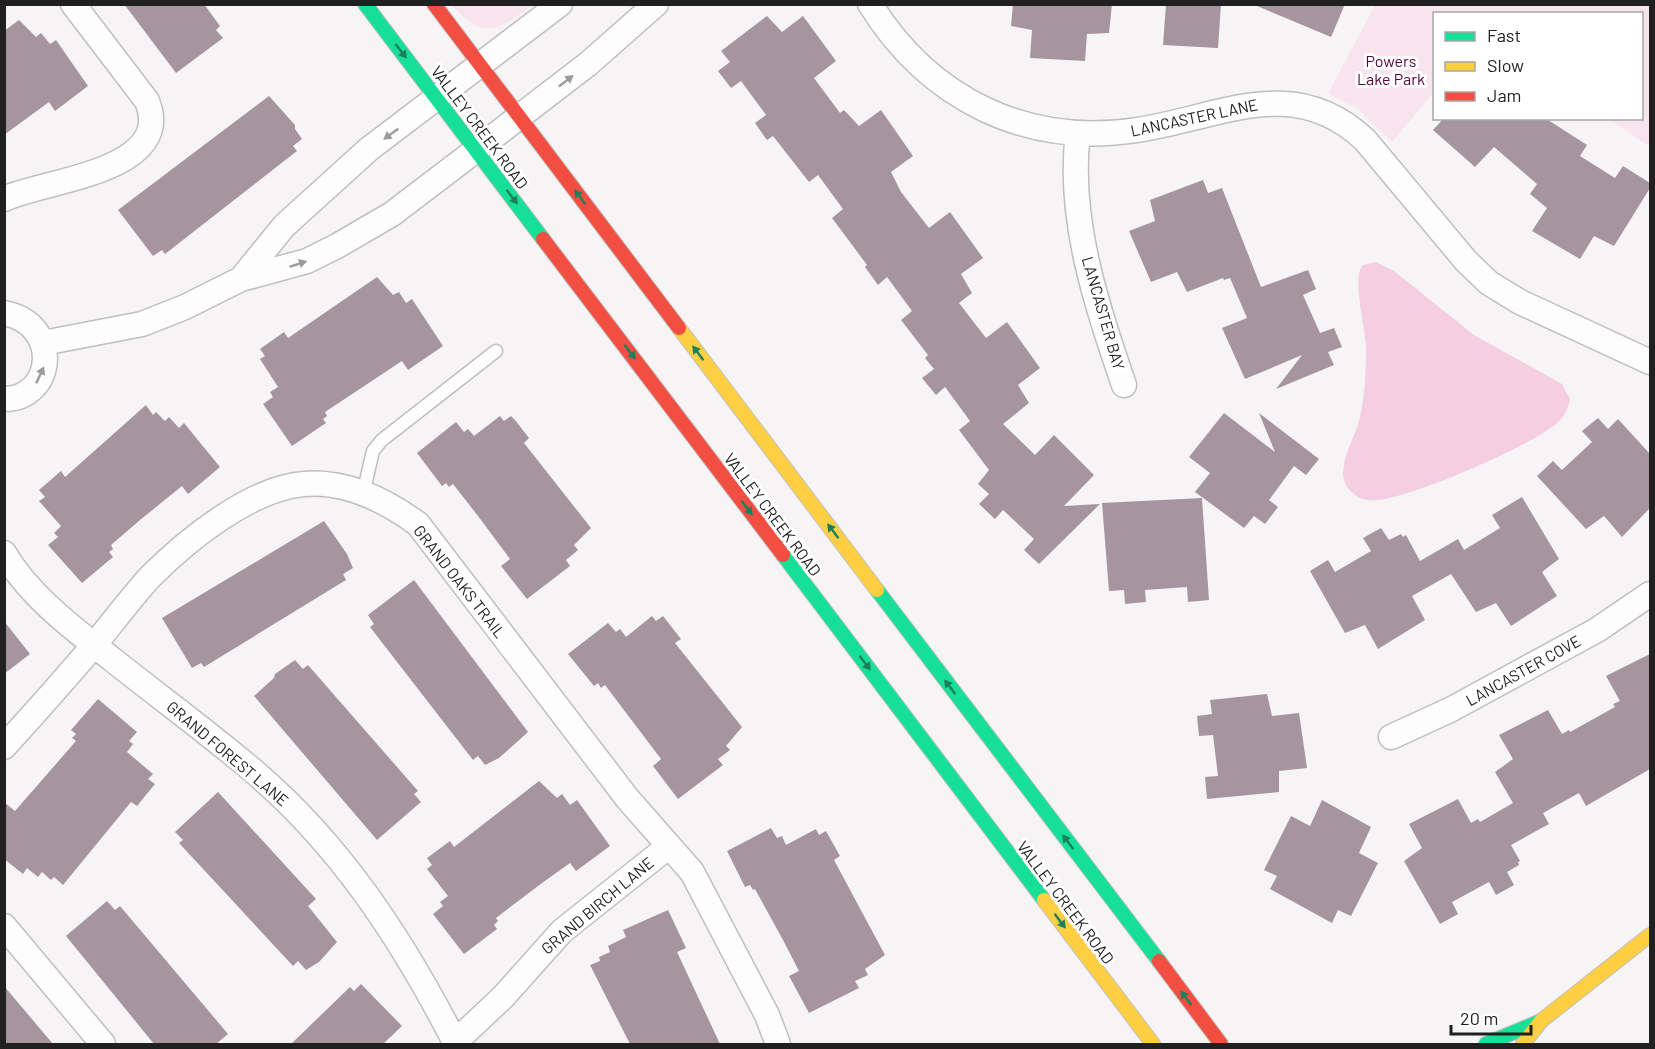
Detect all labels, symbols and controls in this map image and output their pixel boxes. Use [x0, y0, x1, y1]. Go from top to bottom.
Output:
legend [1433, 12, 1643, 120]
text: Fast [1487, 24, 1521, 46]
one-way arrow [394, 43, 407, 59]
park label: Powers Lake Park [1357, 51, 1425, 88]
text: Slow [1487, 54, 1524, 76]
street label: VALLEY CREEK ROAD [428, 62, 532, 192]
one-way arrow [558, 75, 574, 88]
text: Jam [1487, 84, 1521, 106]
street label: LANCASTER LANE [1129, 94, 1259, 140]
one-way arrow [383, 127, 398, 139]
one-way arrow [506, 188, 518, 204]
one-way arrow [574, 189, 587, 205]
street label: LANCASTER BAY [1079, 254, 1129, 372]
one-way arrow [289, 259, 307, 268]
one-way arrow [623, 344, 636, 360]
one-way arrow [692, 345, 704, 360]
one-way arrow [35, 366, 44, 383]
street label: VALLEY CREEK ROAD [721, 449, 825, 579]
one-way arrow [741, 500, 753, 515]
street label: GRAND OAKS TRAIL [410, 521, 510, 641]
one-way arrow [827, 524, 839, 539]
street label: LANCASTER COVE [1462, 631, 1584, 709]
one-way arrow [859, 655, 871, 671]
one-way arrow [944, 679, 957, 695]
street label: GRAND FOREST LANE [163, 697, 293, 809]
one-way arrow [1062, 835, 1074, 851]
street label: VALLEY CREEK ROAD [1014, 837, 1118, 967]
street label: GRAND BIRCH LANE [537, 853, 657, 957]
one-way arrow [1054, 913, 1066, 929]
one-way arrow [1180, 990, 1192, 1005]
scale bar [1451, 998, 1530, 1036]
text: 20 m [1460, 1007, 1498, 1029]

